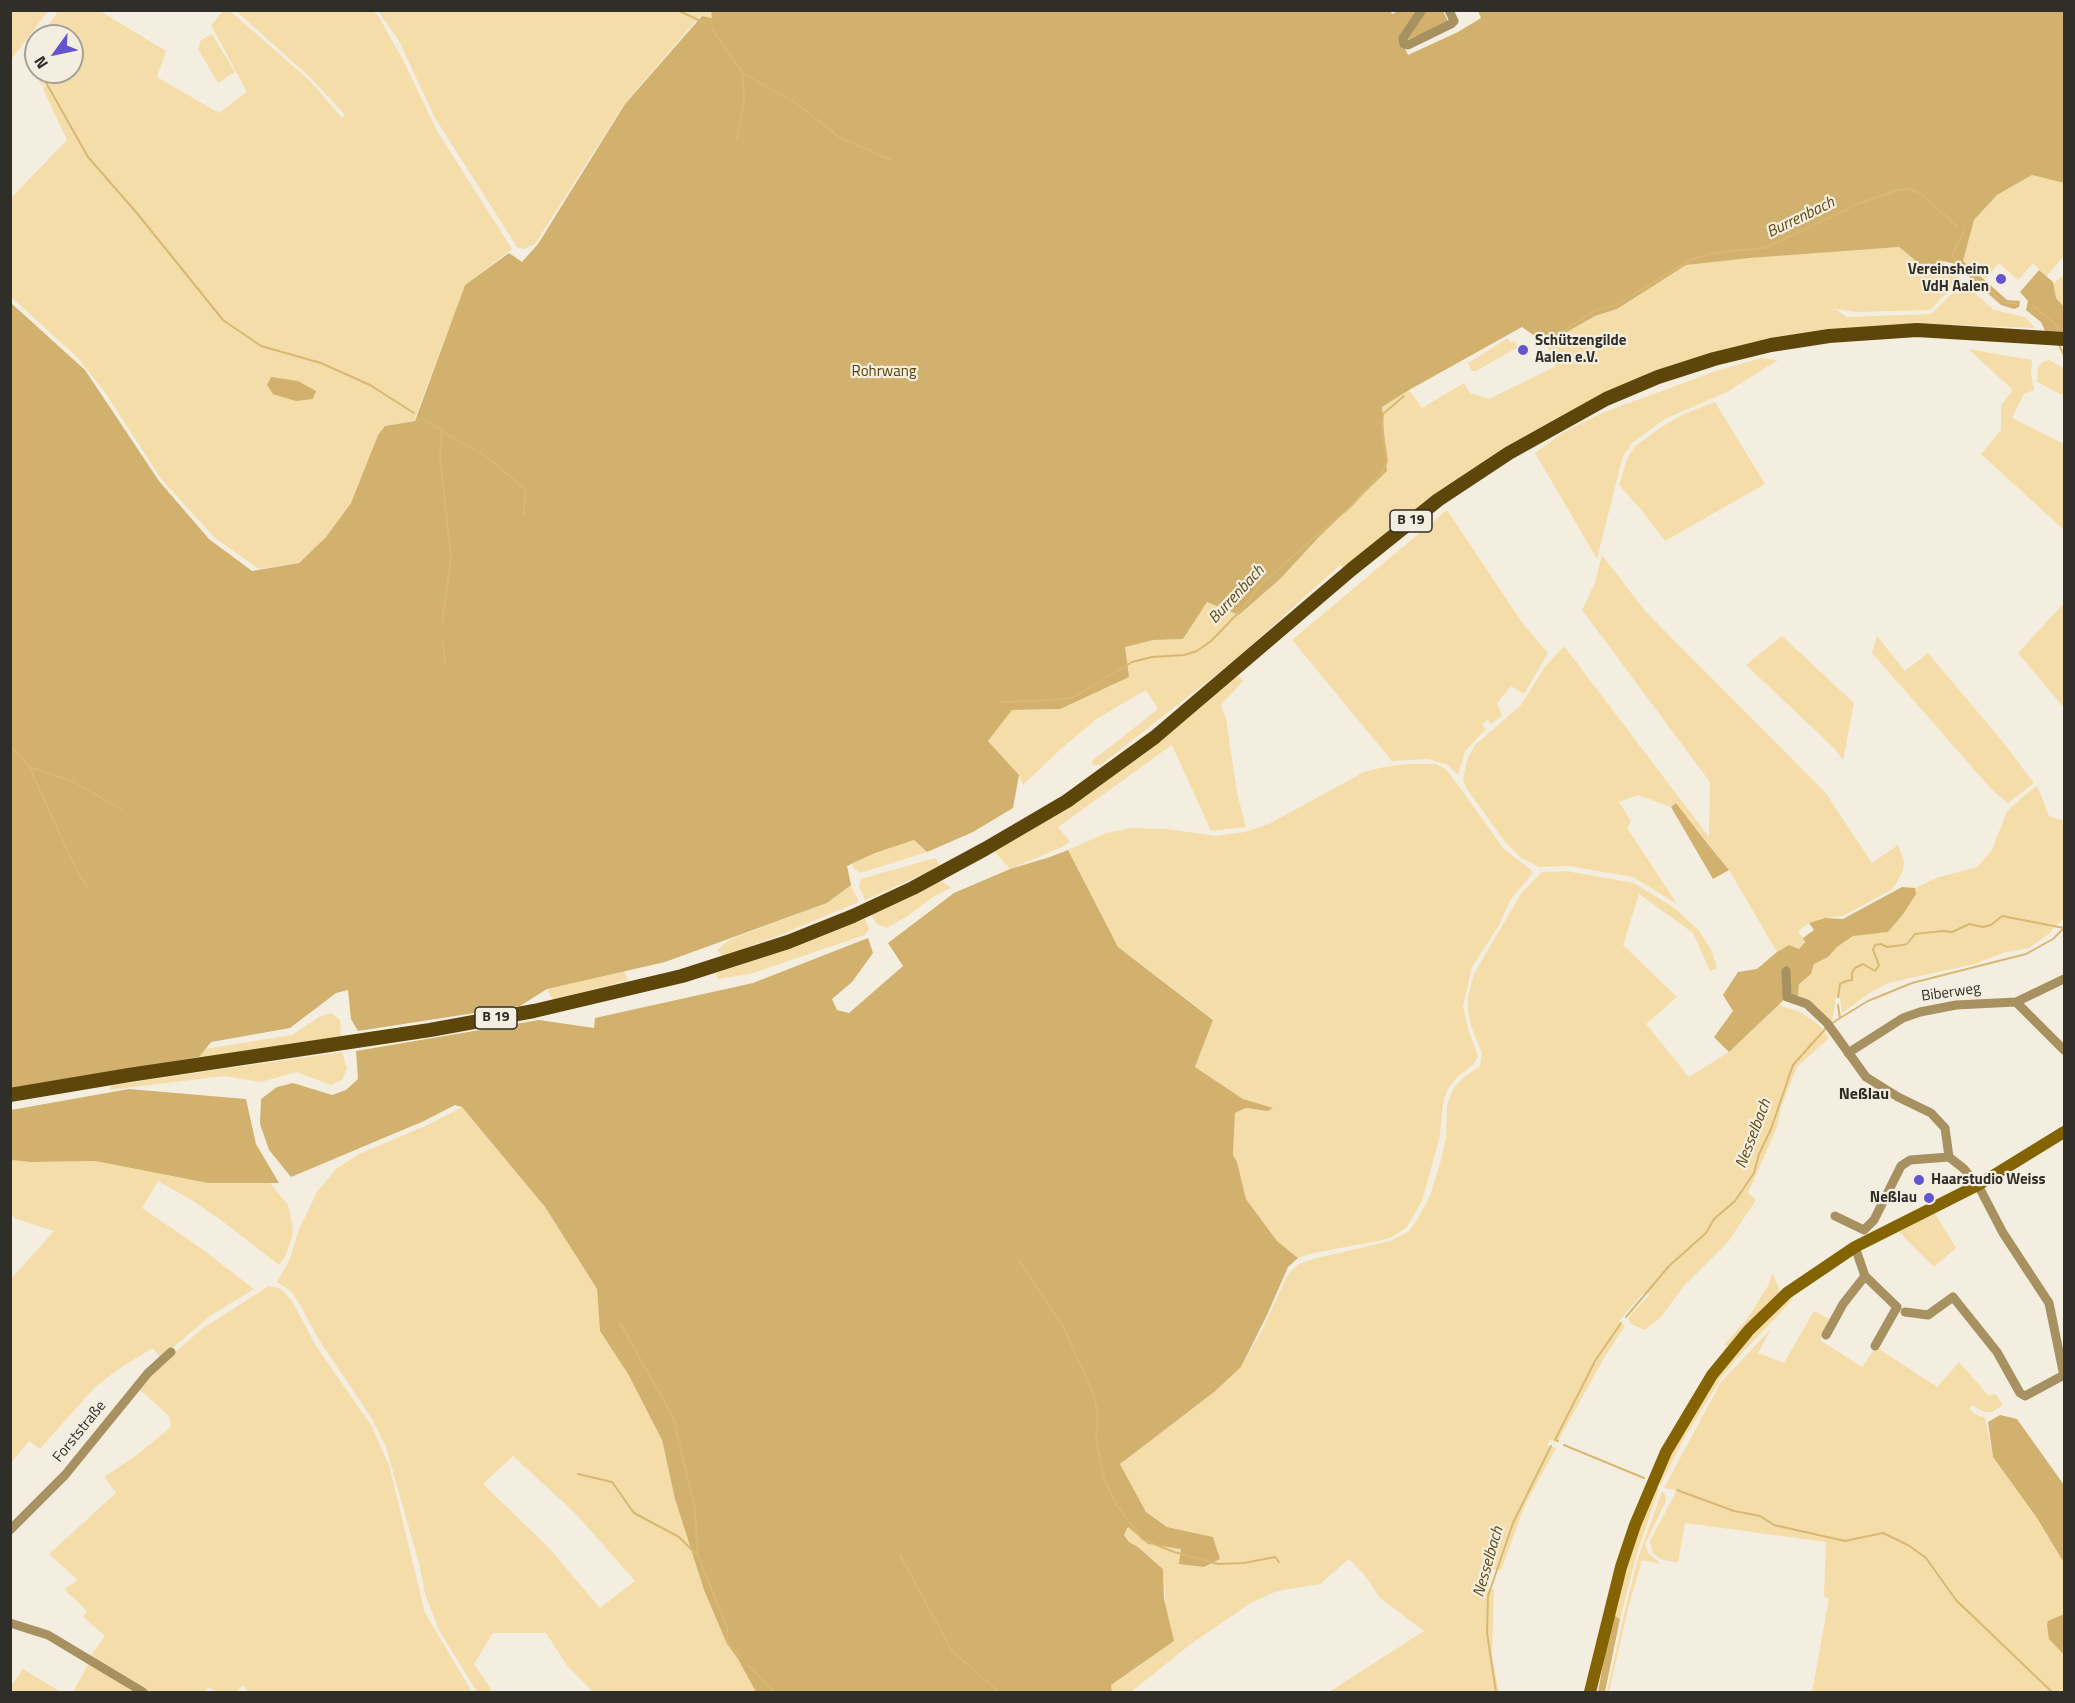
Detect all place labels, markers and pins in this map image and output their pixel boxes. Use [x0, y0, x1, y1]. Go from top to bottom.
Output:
place label: Vereinsheim VdH Aalen [1908, 261, 1989, 296]
marker: Vereinsheim VdH Aalen [1994, 272, 2008, 286]
place label: Schützengilde Aalen e.V. [1535, 332, 1626, 367]
marker: Schützengilde Aalen e.V. [1516, 343, 1530, 357]
place label: Haarstudio Weiss [1931, 1171, 2046, 1189]
marker: Haarstudio Weiss [1912, 1173, 1926, 1187]
place label: Neßlau [1870, 1189, 1917, 1207]
marker: Neßlau [1922, 1191, 1936, 1205]

